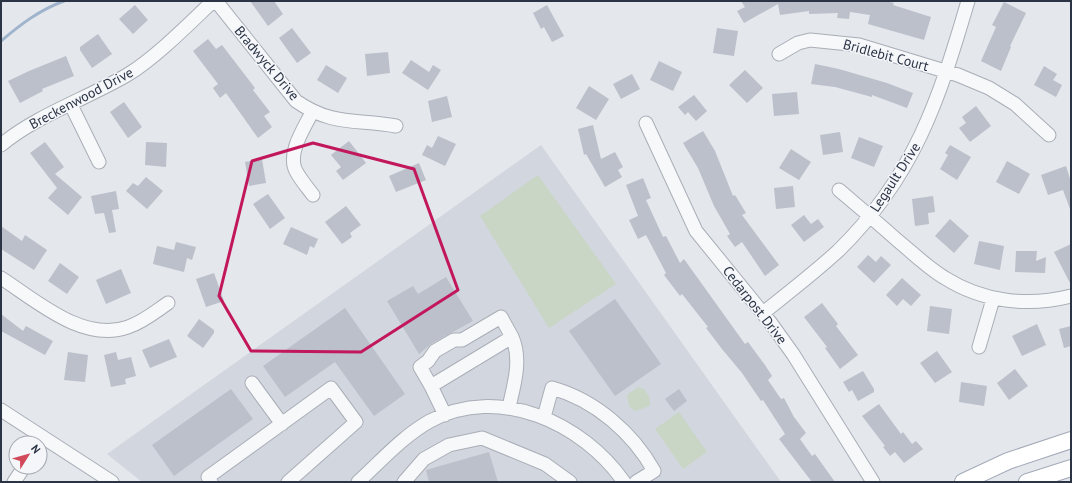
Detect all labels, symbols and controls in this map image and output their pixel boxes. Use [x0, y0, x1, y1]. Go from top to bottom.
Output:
street label: Bradwyck Drive [231, 22, 303, 104]
street label: Bridlebit Court [841, 35, 931, 75]
street label: Breckenwood Drive [26, 63, 136, 133]
street label: Legault Drive [866, 139, 924, 215]
street label: Cedarpost Drive [719, 262, 791, 348]
north arrow [8, 435, 48, 475]
text: N [28, 442, 44, 456]

